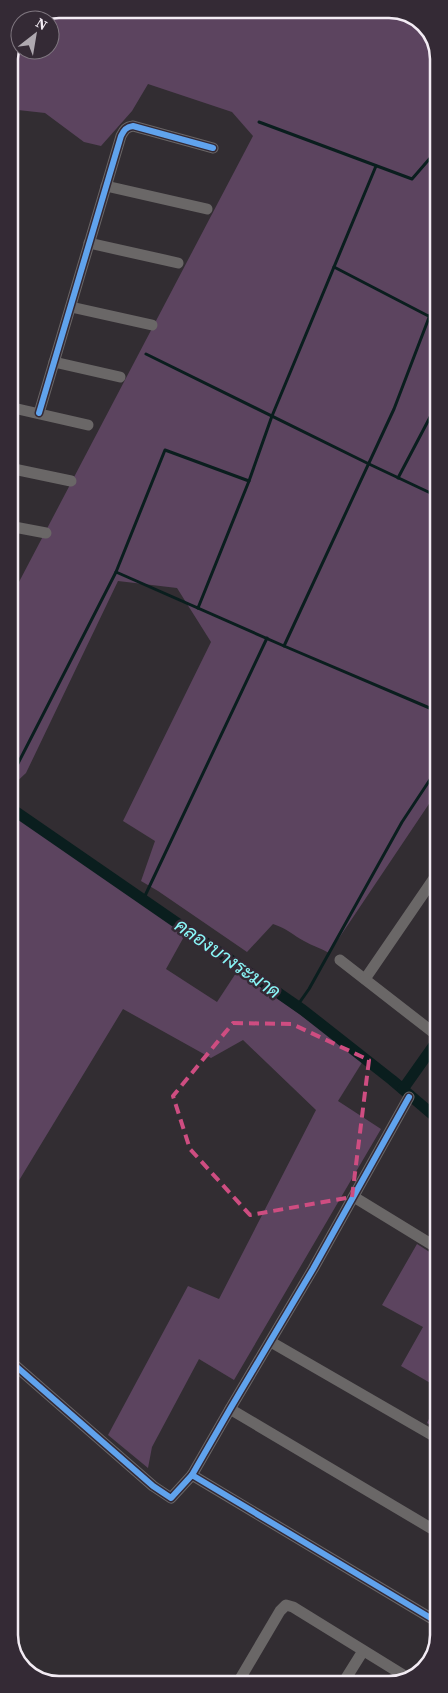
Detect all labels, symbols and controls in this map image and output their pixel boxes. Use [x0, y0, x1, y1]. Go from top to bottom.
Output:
north arrow [10, 10, 60, 60]
text: N [32, 13, 51, 35]
water label: คลองบางระมาด [170, 912, 286, 1004]

